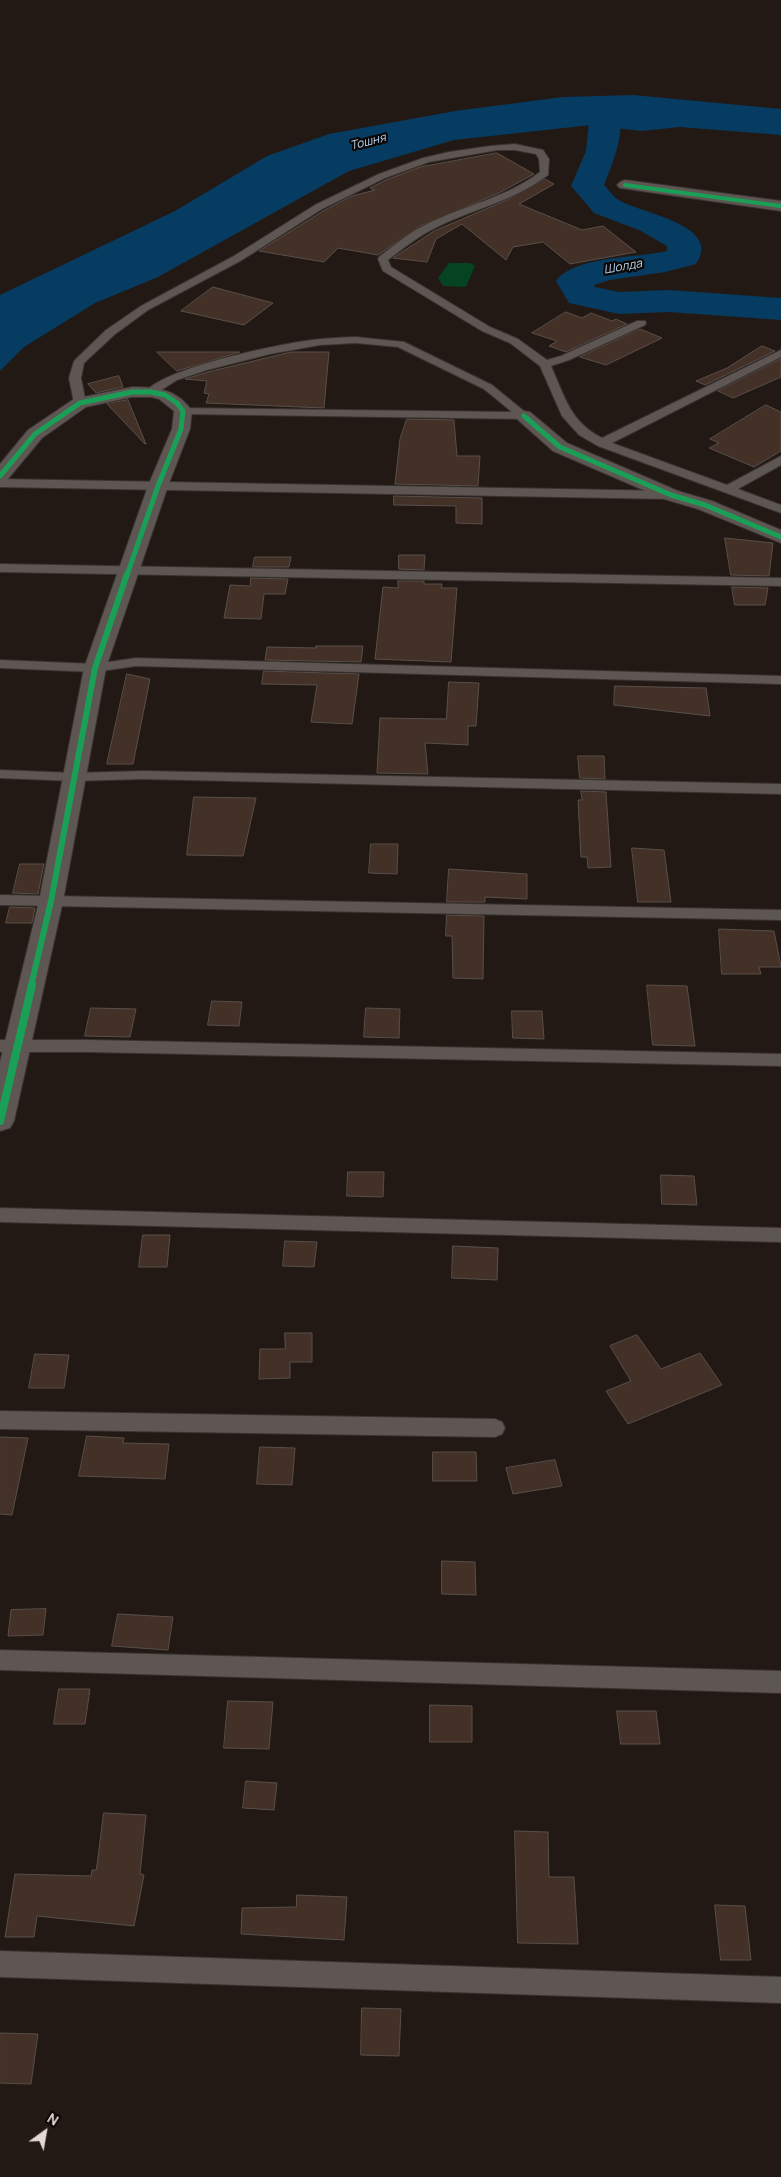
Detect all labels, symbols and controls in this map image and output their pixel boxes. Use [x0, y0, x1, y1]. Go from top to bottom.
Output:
water label: Тошня [349, 131, 387, 153]
water label: Шолда [603, 257, 643, 277]
north arrow [20, 2107, 70, 2157]
text: N [44, 2108, 63, 2130]

